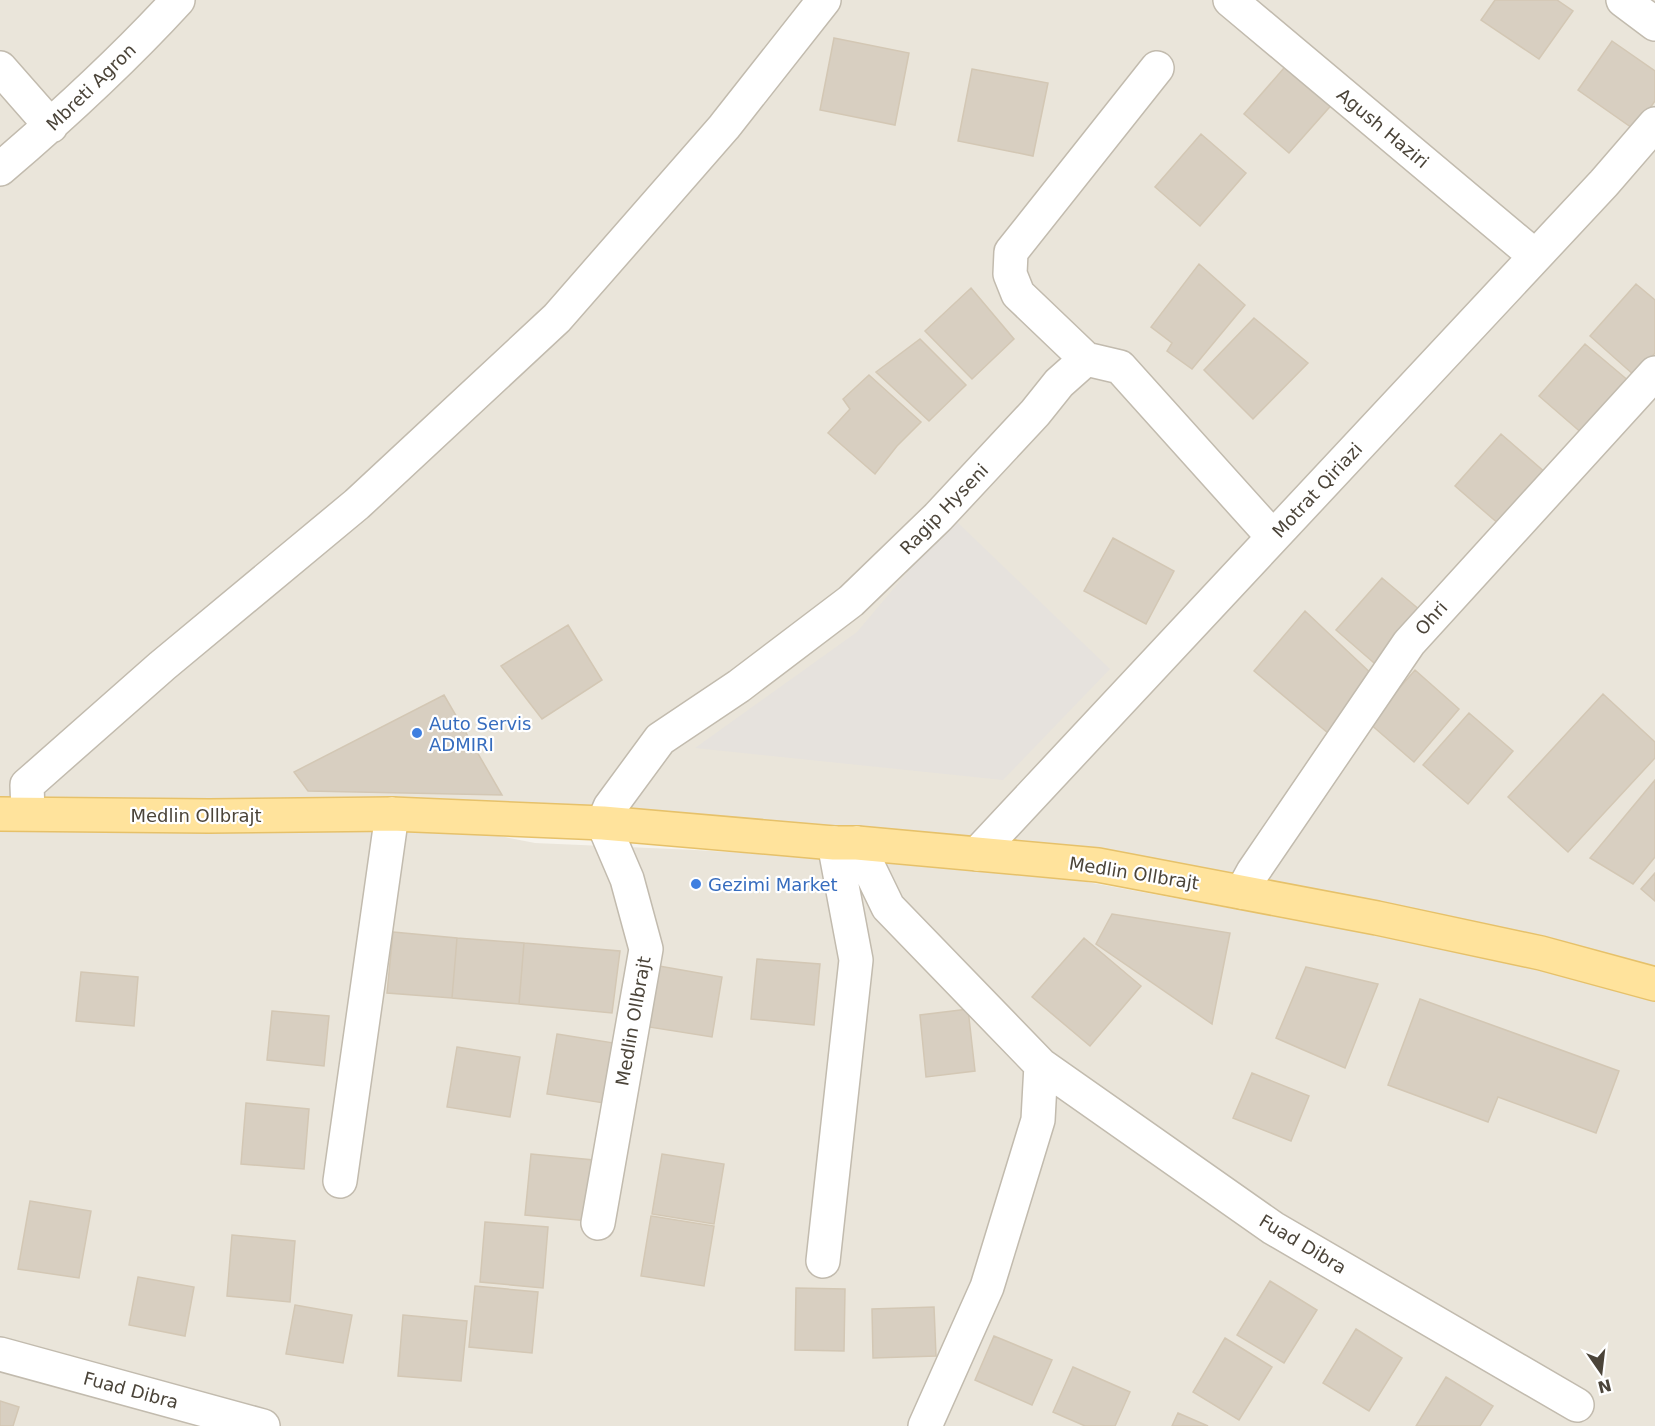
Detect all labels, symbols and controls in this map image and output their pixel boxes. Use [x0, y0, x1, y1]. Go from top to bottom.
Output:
street label: Mbreti Agron [42, 39, 140, 135]
street label: Agush Haziri [1333, 84, 1433, 172]
street label: Motrat Qiriazi [1268, 438, 1366, 542]
street label: Ragip Hyseni [896, 459, 992, 559]
street label: Ohri [1410, 597, 1452, 639]
place label: Auto Servis ADMIRI [429, 713, 531, 755]
marker: Auto Servis ADMIRI [410, 726, 424, 740]
street label: Medlin Ollbrajt [130, 805, 262, 826]
street label: Medlin Ollbrajt [1068, 852, 1200, 894]
place label: Gezimi Market [708, 874, 838, 895]
marker: Gezimi Market [689, 877, 703, 891]
street label: Medlin Ollbrajt [611, 955, 655, 1087]
street label: Fuad Dibra [1256, 1210, 1350, 1278]
north arrow [1571, 1342, 1631, 1402]
street label: Fuad Dibra [81, 1367, 181, 1413]
text: N [1596, 1375, 1613, 1397]

